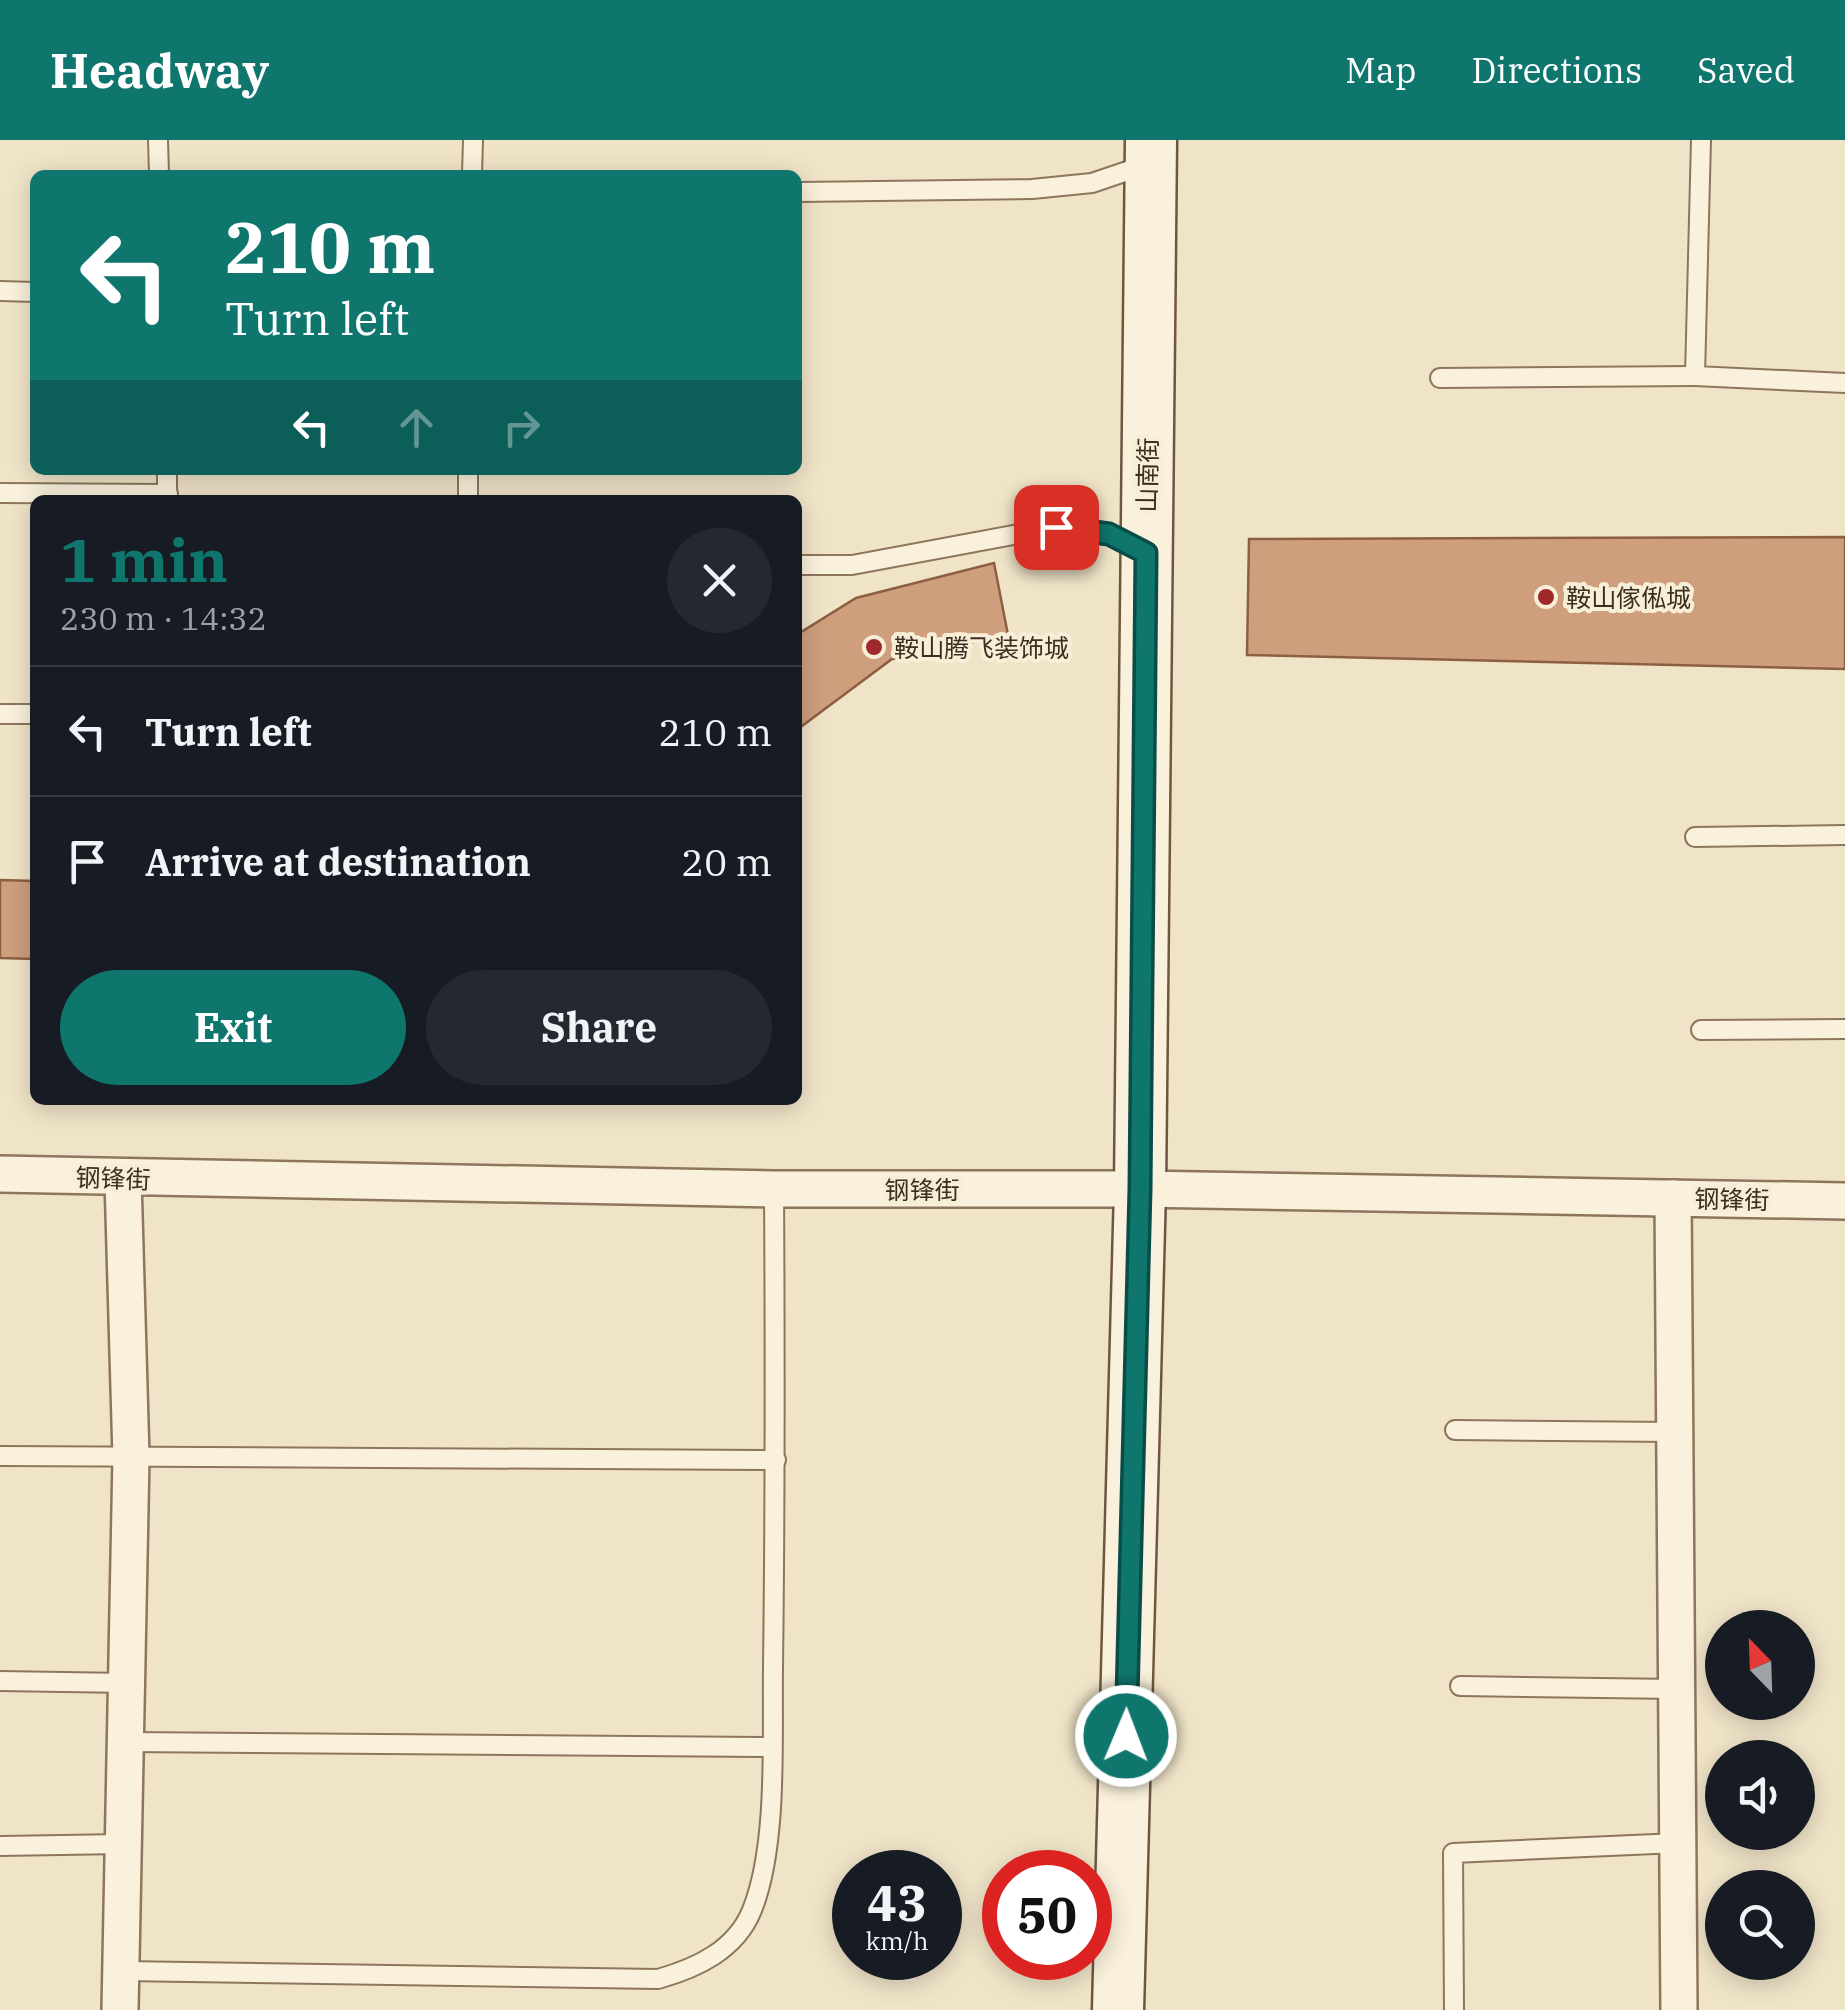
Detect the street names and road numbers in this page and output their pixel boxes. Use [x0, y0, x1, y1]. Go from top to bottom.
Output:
street label: 山南街 [1130, 437, 1164, 513]
street label: 钢锋街 [75, 1160, 151, 1196]
street label: 钢锋街 [884, 1173, 960, 1206]
street label: 钢锋街 [1694, 1182, 1770, 1216]

